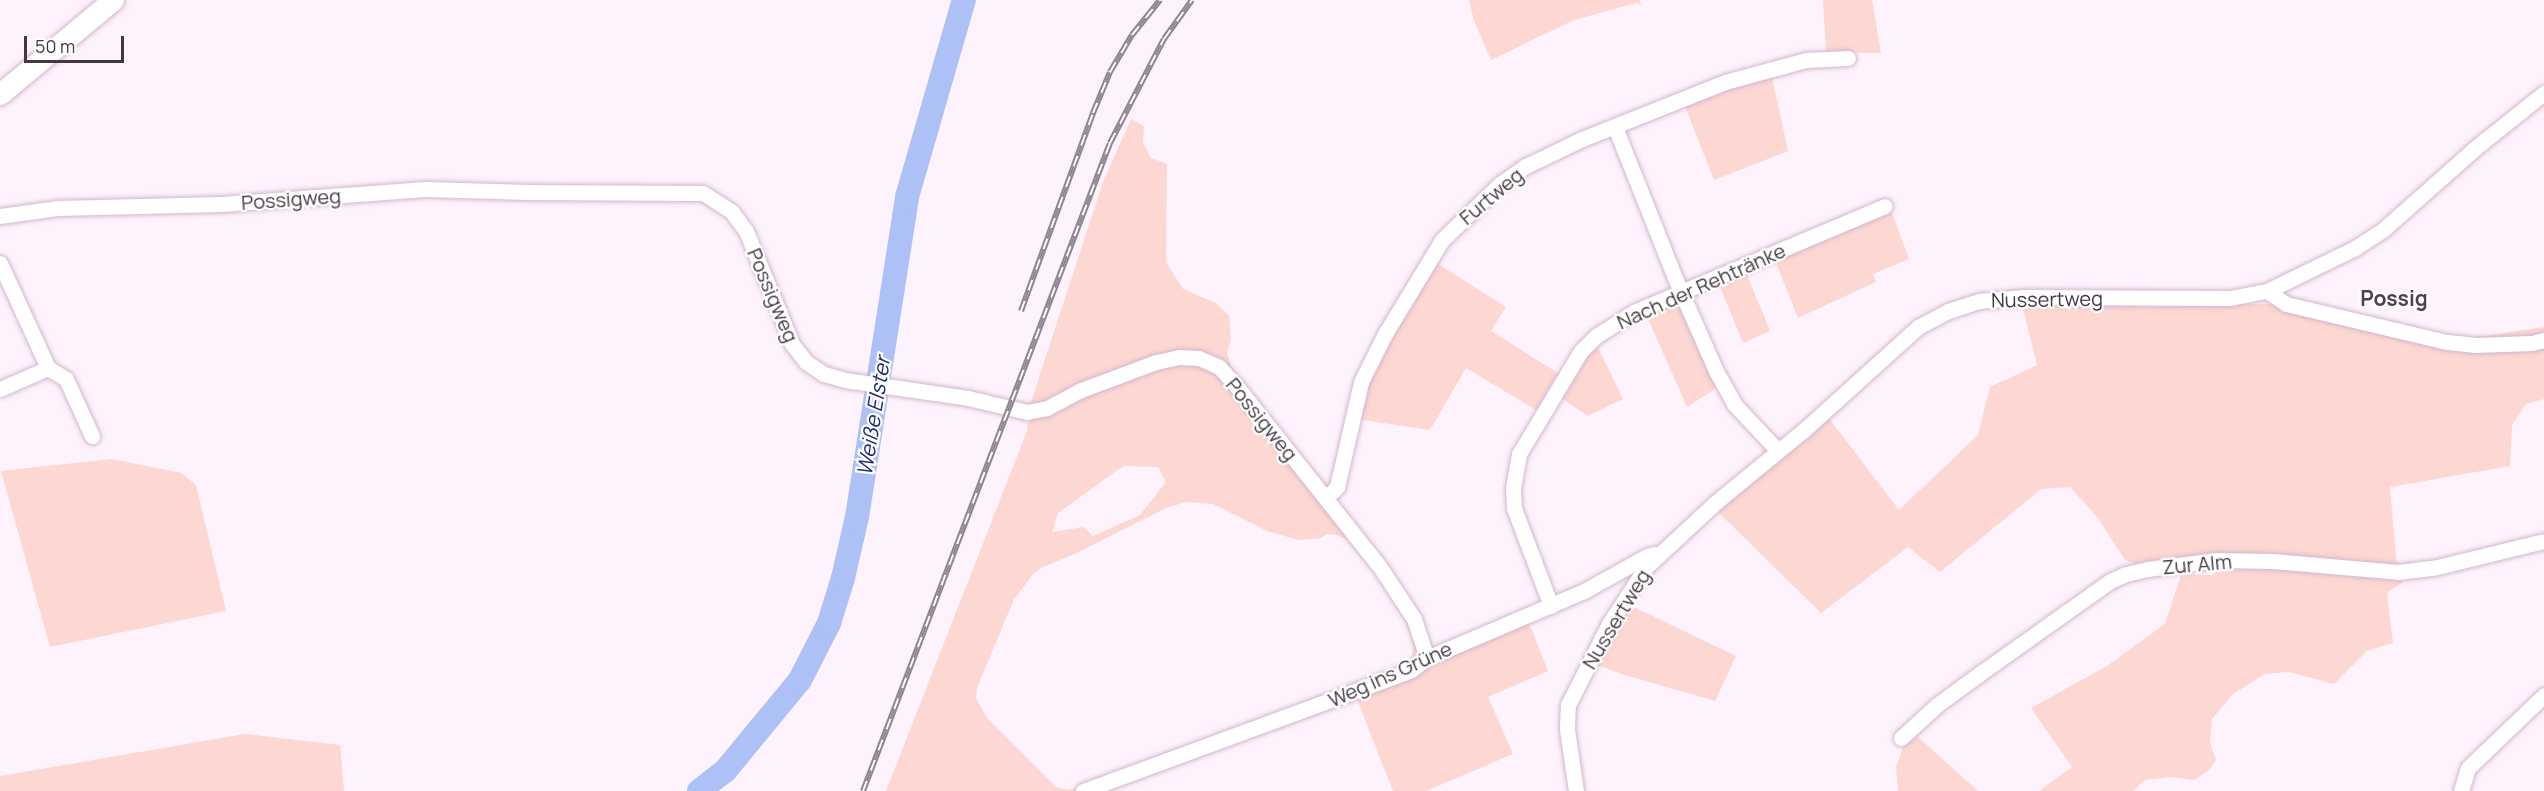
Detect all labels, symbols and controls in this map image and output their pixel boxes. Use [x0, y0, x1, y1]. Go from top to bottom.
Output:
scale bar [27, 24, 128, 62]
text: 50 m [35, 34, 75, 58]
street label: Furtweg [1454, 162, 1528, 230]
street label: Possigweg [240, 184, 342, 214]
street label: Nach der Rehtränke [1613, 238, 1789, 334]
street label: Possigweg [742, 244, 804, 346]
district label: Possig [2360, 285, 2428, 311]
street label: Nussertweg [1991, 286, 2103, 312]
water label: Weiße Elster [851, 355, 895, 477]
street label: Possigweg [1221, 373, 1303, 465]
street label: Zur Alm [2161, 549, 2233, 579]
street label: Nussertweg [1577, 565, 1655, 673]
street label: Weg ins Grüne [1324, 636, 1456, 712]

